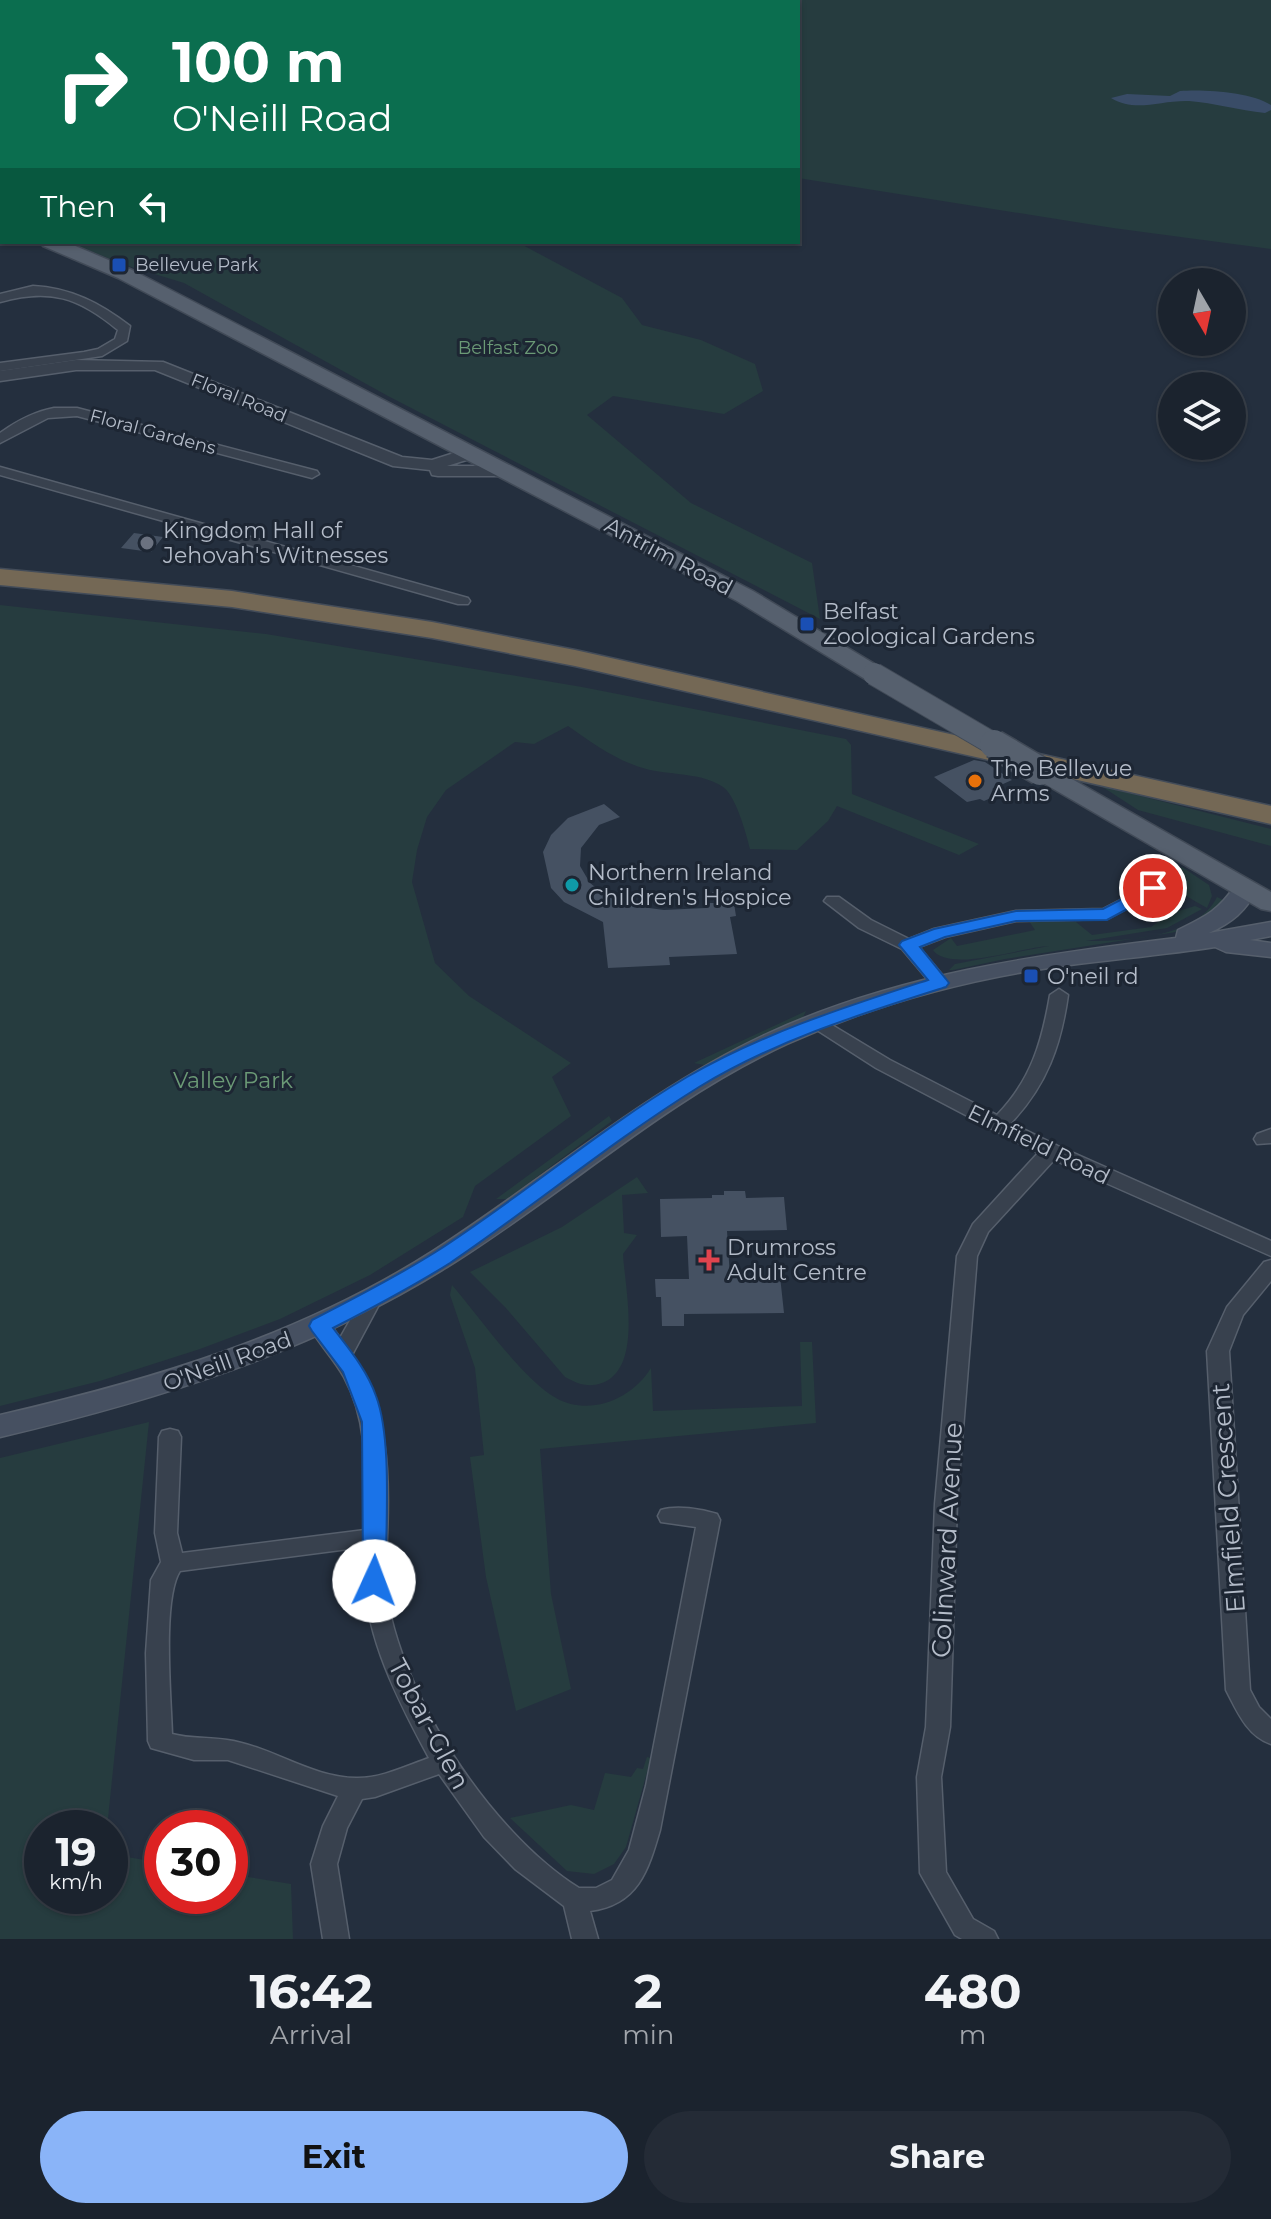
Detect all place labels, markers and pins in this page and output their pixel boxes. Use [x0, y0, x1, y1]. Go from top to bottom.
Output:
place label: Bellevue Park [135, 254, 259, 276]
marker: Bellevue Park [110, 256, 128, 274]
place label: Kingdom Hall of Jehovah's Witnesses [162, 517, 389, 569]
marker: Kingdom Hall of Jehovah's Witnesses [138, 534, 156, 552]
place label: Belfast Zoological Gardens [823, 598, 1035, 650]
marker: Belfast Zoological Gardens [798, 615, 816, 633]
place label: The Bellevue Arms [991, 755, 1132, 807]
marker: The Bellevue Arms [966, 772, 984, 790]
pin [1119, 854, 1187, 922]
place label: Northern Ireland Children's Hospice [588, 859, 792, 911]
marker: Northern Ireland Children's Hospice [563, 876, 581, 894]
place label: O'neil rd [1047, 963, 1139, 990]
marker: O'neil rd [1022, 967, 1040, 985]
place label: Drumross Adult Centre [727, 1234, 867, 1286]
marker: Drumross Adult Centre [698, 1249, 720, 1271]

